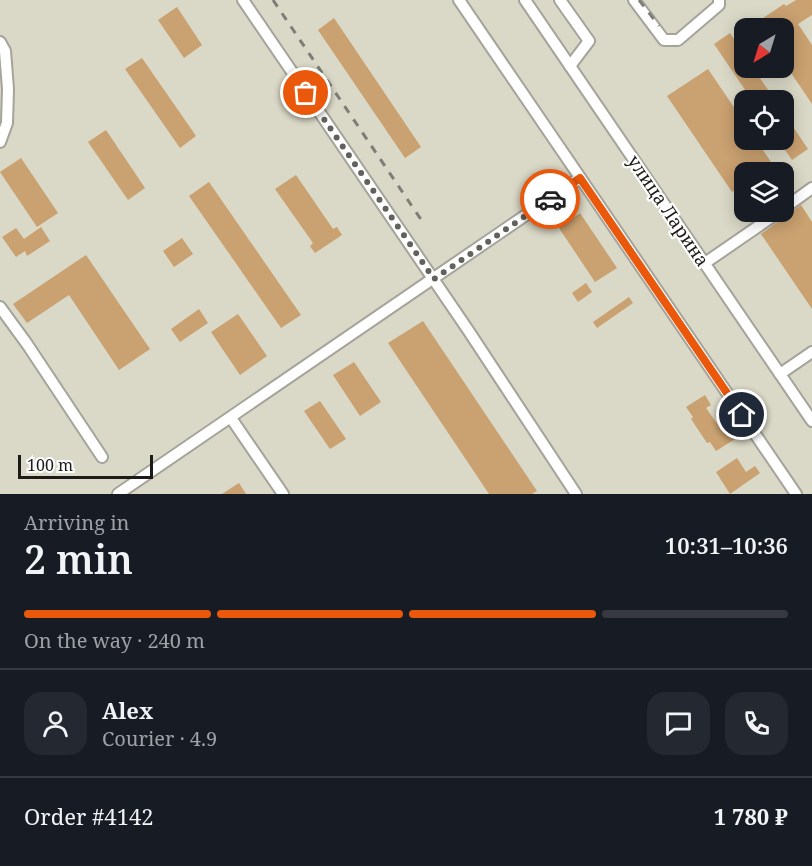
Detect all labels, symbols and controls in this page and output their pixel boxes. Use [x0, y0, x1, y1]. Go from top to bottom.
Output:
north arrow [734, 18, 794, 78]
map controls [734, 18, 794, 222]
pin [280, 67, 331, 118]
icon: bag [289, 76, 322, 109]
button: locate [734, 90, 794, 150]
street label: улица Ларина [623, 150, 715, 271]
button: layers [734, 162, 794, 222]
courier [520, 169, 580, 229]
icon: car [534, 183, 567, 216]
pin [716, 389, 767, 440]
icon: home [725, 398, 758, 431]
scale bar [18, 452, 153, 480]
text: 100 m [27, 454, 73, 476]
text: Arriving in [24, 509, 129, 536]
text: 10:31–10:36 [665, 530, 788, 560]
text: 2 min [24, 532, 133, 585]
text: On the way · 240 m [24, 627, 205, 654]
button: person [24, 692, 87, 755]
button: chat [647, 692, 710, 755]
button: phone [725, 692, 788, 755]
text: Alex [102, 695, 153, 725]
text: Courier · 4.9 [102, 725, 217, 752]
text: Order #4142 [24, 801, 154, 831]
text: 1 780 ₽ [714, 801, 788, 831]

